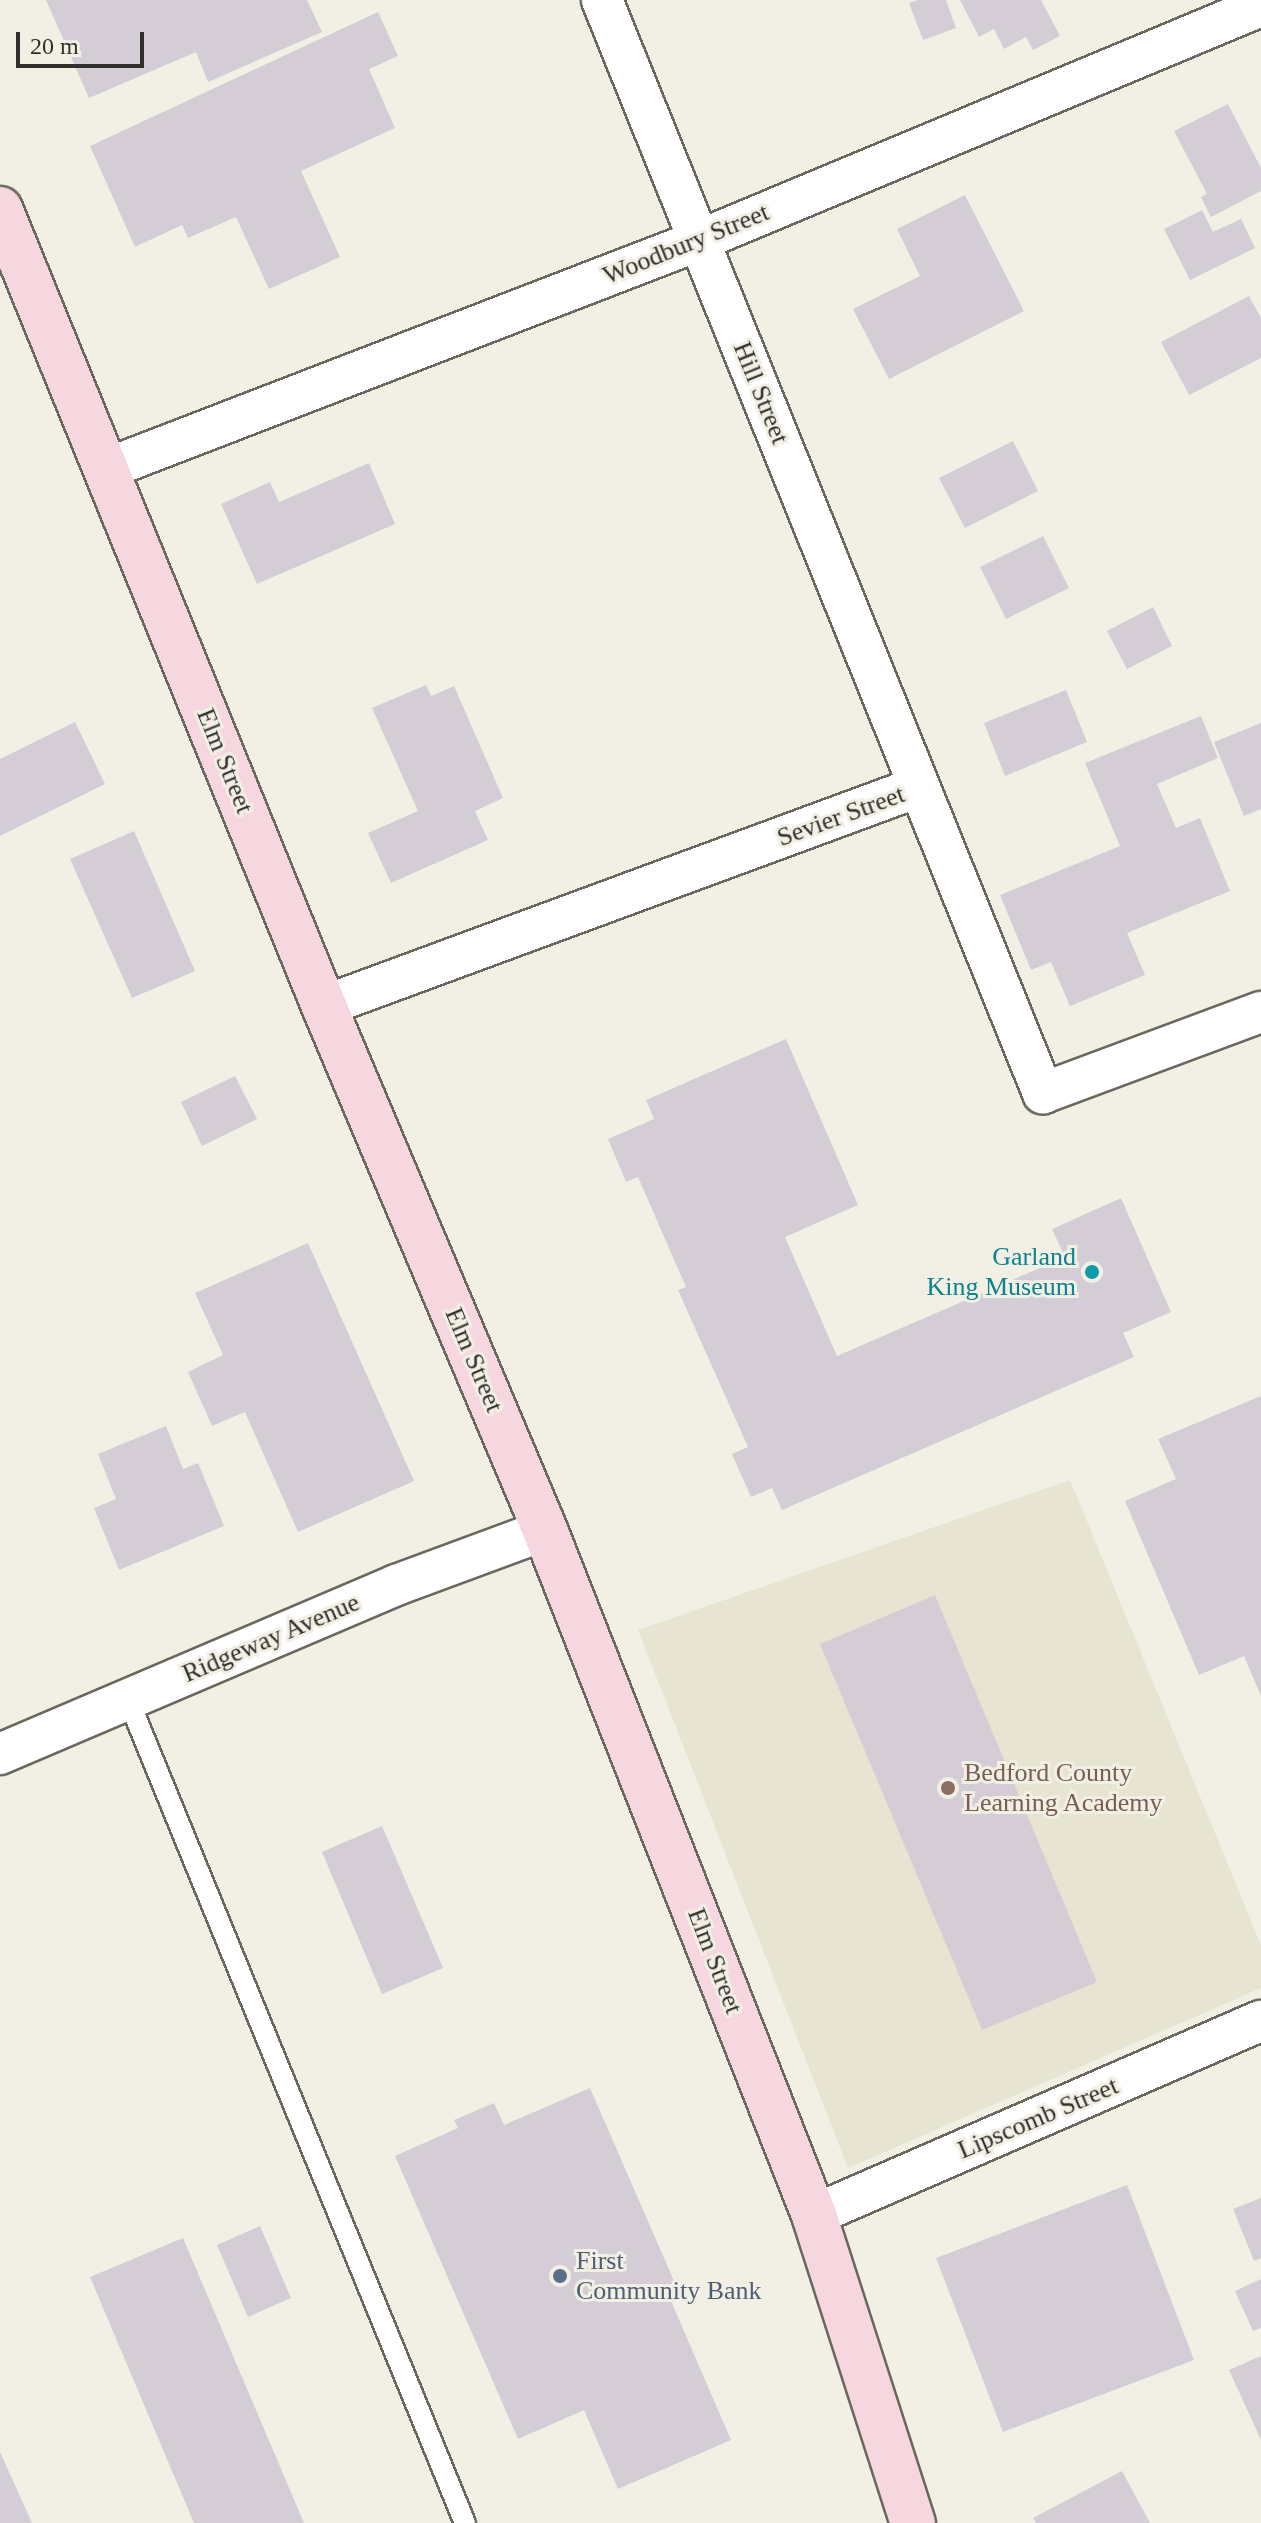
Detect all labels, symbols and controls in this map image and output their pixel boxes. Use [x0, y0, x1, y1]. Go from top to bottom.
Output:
scale bar [20, 16, 148, 66]
text: 20 m [30, 33, 79, 59]
street label: Woodbury Street [598, 197, 774, 291]
street label: Hill Street [726, 337, 796, 449]
street label: Elm Street [190, 704, 260, 818]
street label: Sevier Street [773, 778, 909, 854]
place label: Garland King Museum [926, 1241, 1076, 1302]
marker: Garland King Museum [1083, 1263, 1101, 1281]
street label: Elm Street [438, 1303, 510, 1417]
street label: Ridgeway Avenue [177, 1586, 365, 1690]
place label: Bedford County Learning Academy [964, 1757, 1164, 1818]
marker: Bedford County Learning Academy [939, 1779, 957, 1797]
street label: Elm Street [681, 1904, 749, 2018]
street label: Lipscomb Street [953, 2070, 1123, 2166]
place label: First Community Bank [576, 2245, 762, 2306]
marker: First Community Bank [551, 2267, 569, 2285]

